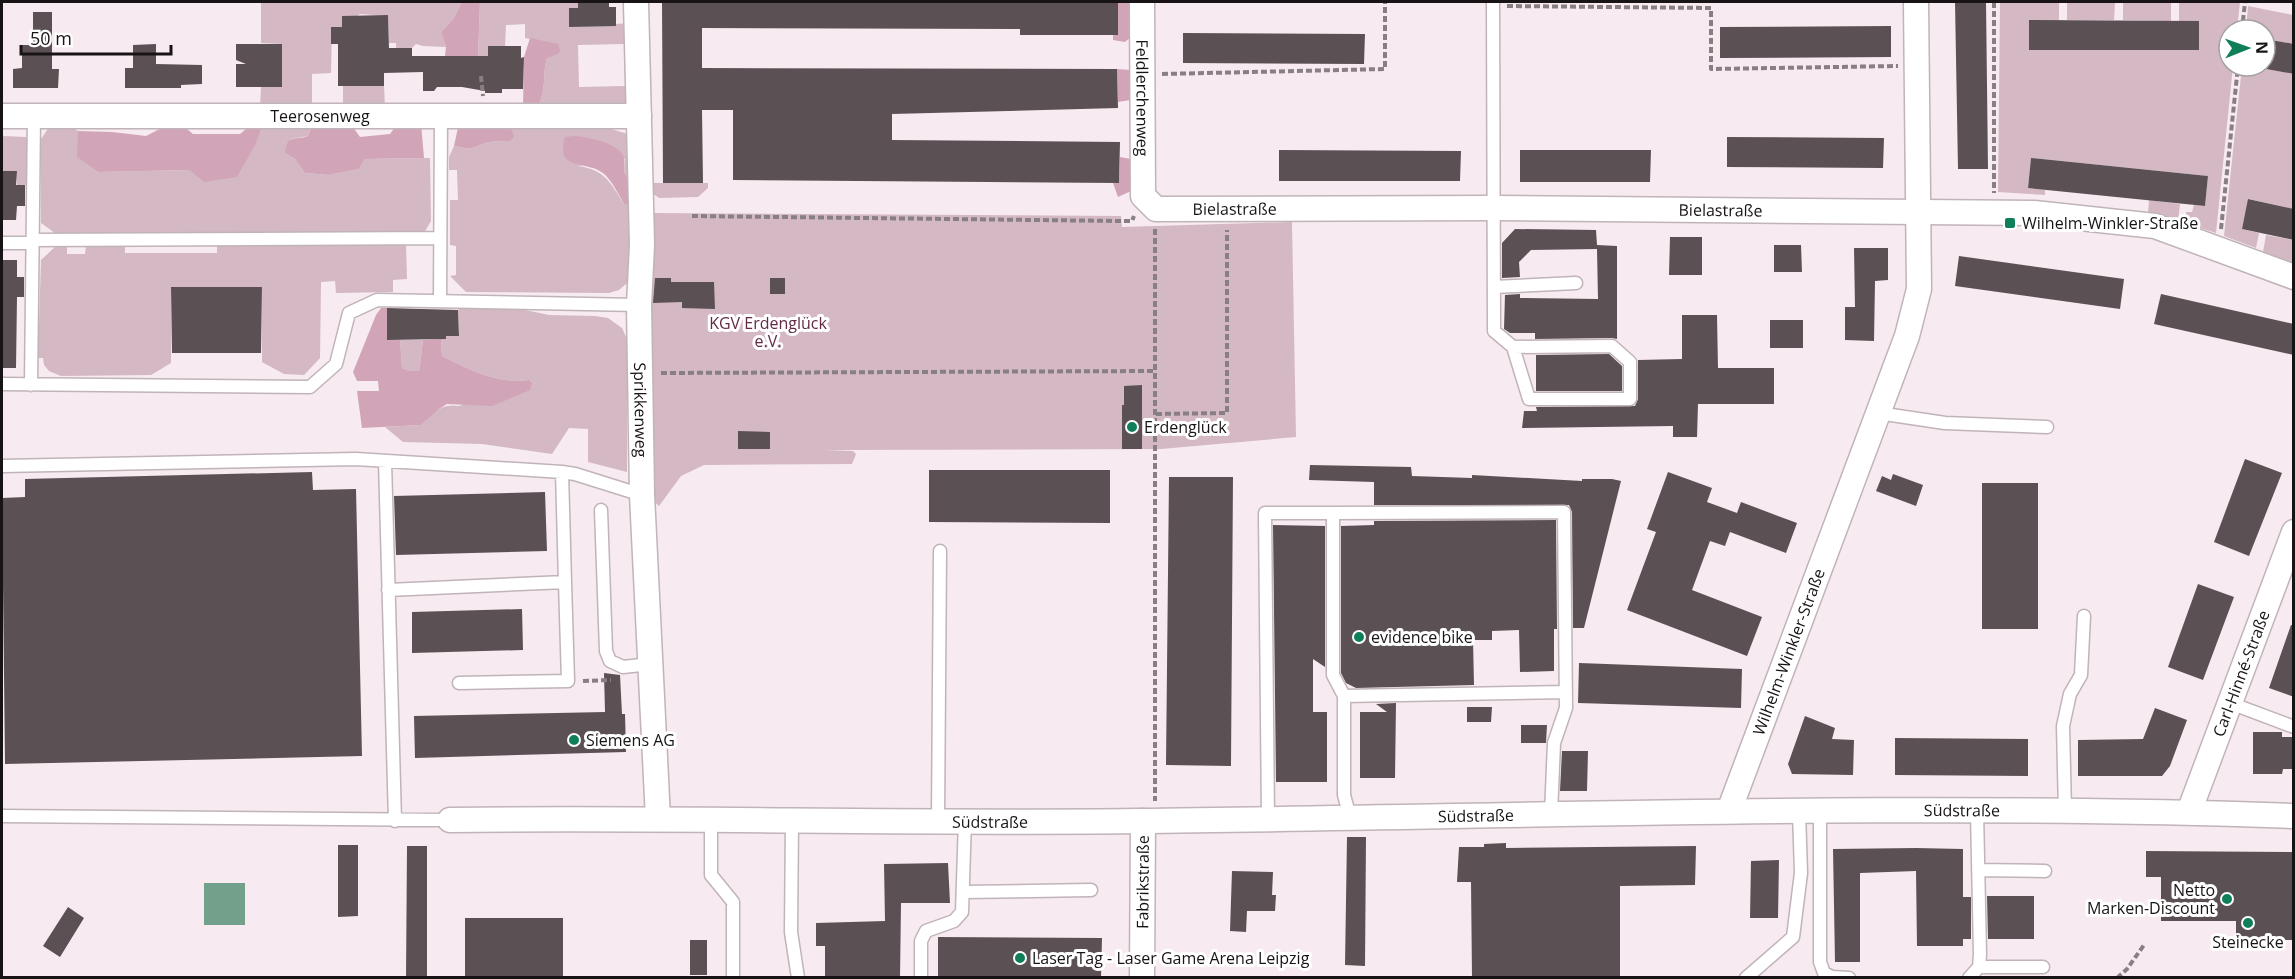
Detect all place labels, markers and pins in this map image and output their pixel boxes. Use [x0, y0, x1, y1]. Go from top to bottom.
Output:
place label: Wilhelm-Winkler-Straße [2022, 212, 2198, 234]
marker: Wilhelm-Winkler-Straße [2003, 216, 2017, 230]
place label: Erdenglück [1144, 416, 1227, 438]
marker: Erdenglück [1125, 420, 1139, 434]
place label: evidence bike [1371, 626, 1473, 648]
marker: evidence bike [1352, 630, 1366, 644]
place label: Siemens AG [586, 729, 675, 751]
marker: Siemens AG [567, 733, 581, 747]
place label: Netto Marken-Discount [2087, 879, 2215, 919]
marker: Netto Marken-Discount [2220, 892, 2234, 906]
marker: Steinecke [2241, 916, 2255, 930]
place label: Steinecke [2212, 931, 2284, 953]
place label: Laser Tag - Laser Game Arena Leipzig [1032, 947, 1310, 969]
marker: Laser Tag - Laser Game Arena Leipzig [1013, 951, 1027, 965]

